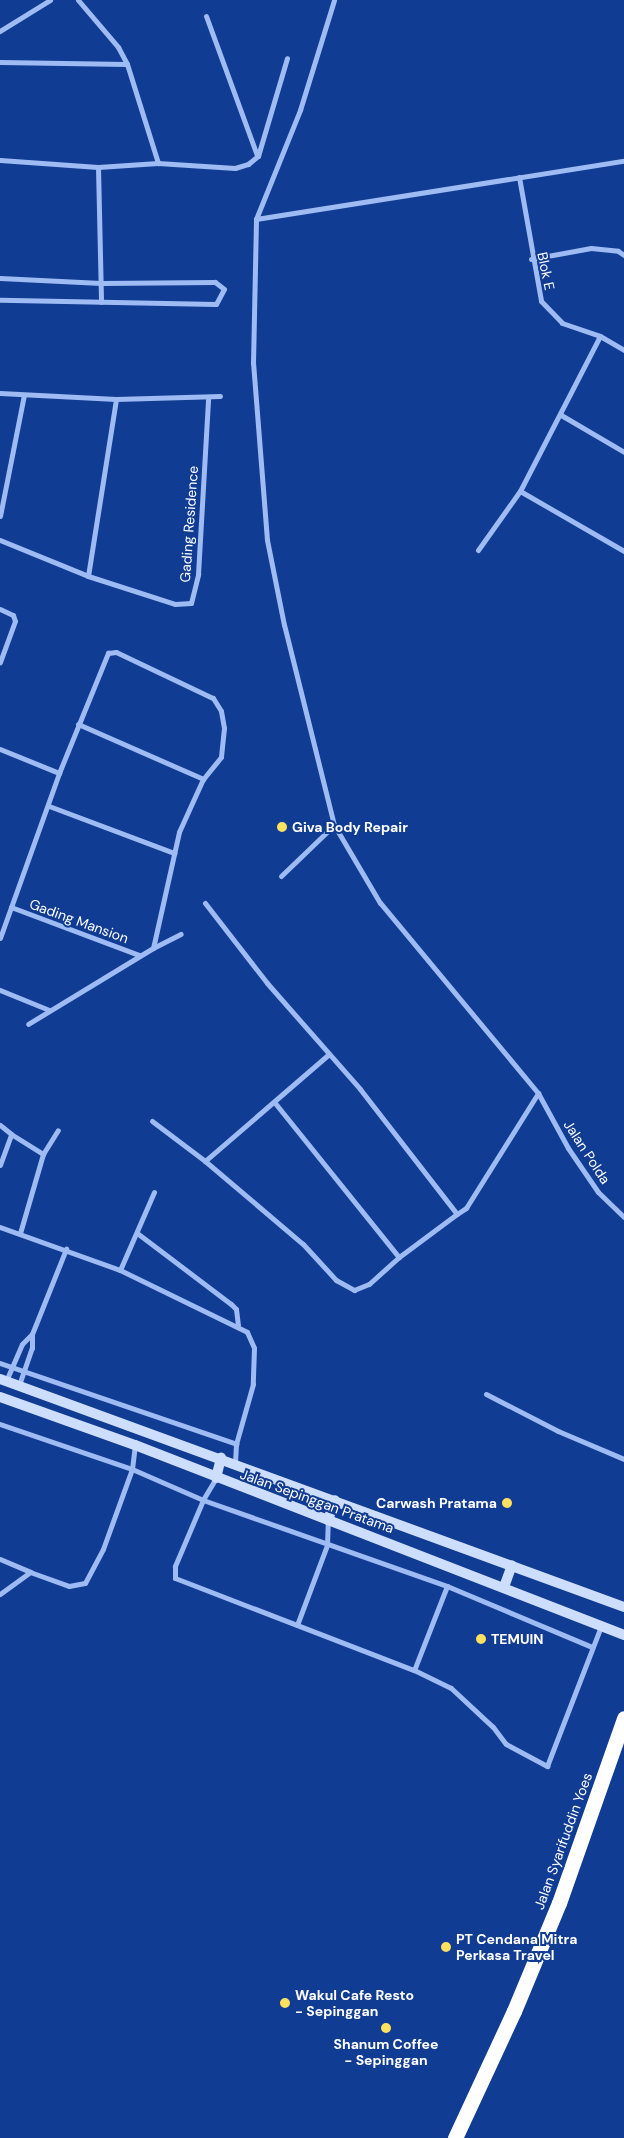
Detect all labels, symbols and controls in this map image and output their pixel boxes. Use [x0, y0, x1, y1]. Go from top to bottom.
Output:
street label: Blok E [534, 250, 558, 292]
street label: Gading Residence [177, 465, 201, 583]
place label: Giva Body Repair [292, 819, 408, 835]
marker: Giva Body Repair [276, 821, 288, 833]
street label: Gading Mansion [27, 895, 131, 947]
street label: Jalan Polda [560, 1117, 614, 1187]
street label: Jalan Sepinggan Pratama [238, 1465, 396, 1537]
place label: Carwash Pratama [376, 1495, 497, 1511]
marker: Carwash Pratama [501, 1497, 513, 1509]
place label: TEMUIN [491, 1631, 544, 1647]
marker: TEMUIN [475, 1633, 487, 1645]
street label: Jalan Syarifuddin Yoes [530, 1770, 596, 1912]
place label: PT Cendana Mitra Perkasa Travel [456, 1931, 577, 1964]
marker: PT Cendana Mitra Perkasa Travel [440, 1941, 452, 1953]
place label: Wakul Cafe Resto - Sepinggan [295, 1987, 414, 2020]
marker: Wakul Cafe Resto - Sepinggan [279, 1997, 291, 2009]
marker: Shanum Coffee - Sepinggan [380, 2022, 392, 2034]
place label: Shanum Coffee - Sepinggan [334, 2036, 438, 2068]

